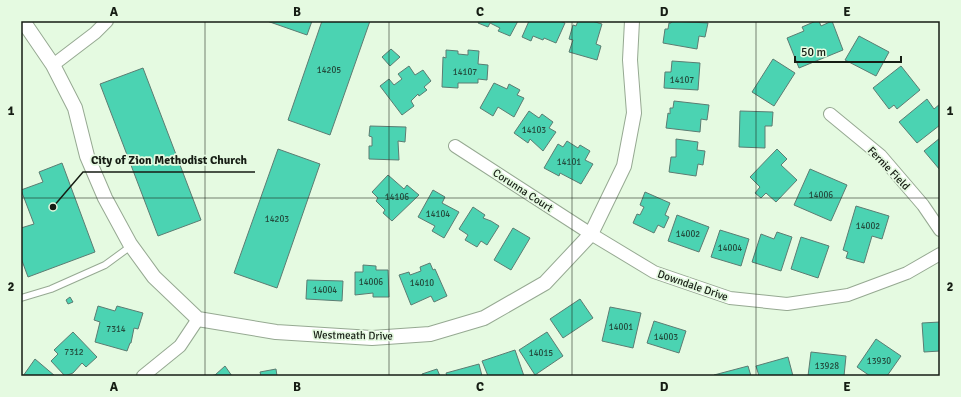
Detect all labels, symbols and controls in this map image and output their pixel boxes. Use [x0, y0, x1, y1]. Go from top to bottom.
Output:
text: A [110, 4, 119, 20]
text: B [293, 4, 301, 20]
text: C [476, 4, 484, 20]
text: D [660, 4, 669, 20]
text: E [843, 4, 851, 20]
scale bar [795, 38, 901, 64]
text: 50 m [801, 45, 826, 60]
house number: 14205 [317, 65, 341, 76]
house number: 14107 [453, 67, 477, 78]
house number: 14107 [670, 75, 694, 86]
text: 1 [7, 103, 15, 119]
text: 1 [946, 103, 954, 119]
house number: 14103 [522, 125, 546, 136]
street label: Fernie Field [865, 144, 913, 193]
callout: City of Zion Methodist Church [83, 148, 255, 172]
text: City of Zion Methodist Church [91, 153, 248, 168]
house number: 14101 [557, 157, 581, 168]
street label: Corunna Court [490, 166, 555, 215]
house number: 14006 [809, 190, 833, 201]
house number: 14106 [385, 192, 409, 203]
house number: 14104 [426, 209, 450, 220]
house number: 14203 [265, 214, 289, 225]
house number: 14002 [856, 221, 880, 232]
house number: 14002 [676, 229, 700, 240]
house number: 14004 [718, 243, 742, 254]
street label: Downdale Drive [656, 267, 730, 304]
house number: 14006 [359, 277, 383, 288]
house number: 14010 [410, 278, 434, 289]
text: 2 [7, 279, 15, 295]
text: 2 [946, 279, 954, 295]
house number: 14004 [313, 285, 337, 296]
house number: 14001 [609, 322, 633, 333]
house number: 7314 [106, 324, 126, 335]
street label: Westmeath Drive [313, 328, 393, 343]
house number: 14003 [654, 332, 678, 343]
house number: 7312 [64, 347, 84, 358]
house number: 14015 [529, 348, 553, 359]
house number: 13930 [867, 356, 891, 367]
house number: 13928 [815, 361, 839, 372]
text: A [110, 379, 119, 395]
text: B [293, 379, 301, 395]
text: C [476, 379, 484, 395]
text: D [660, 379, 669, 395]
text: E [843, 379, 851, 395]

